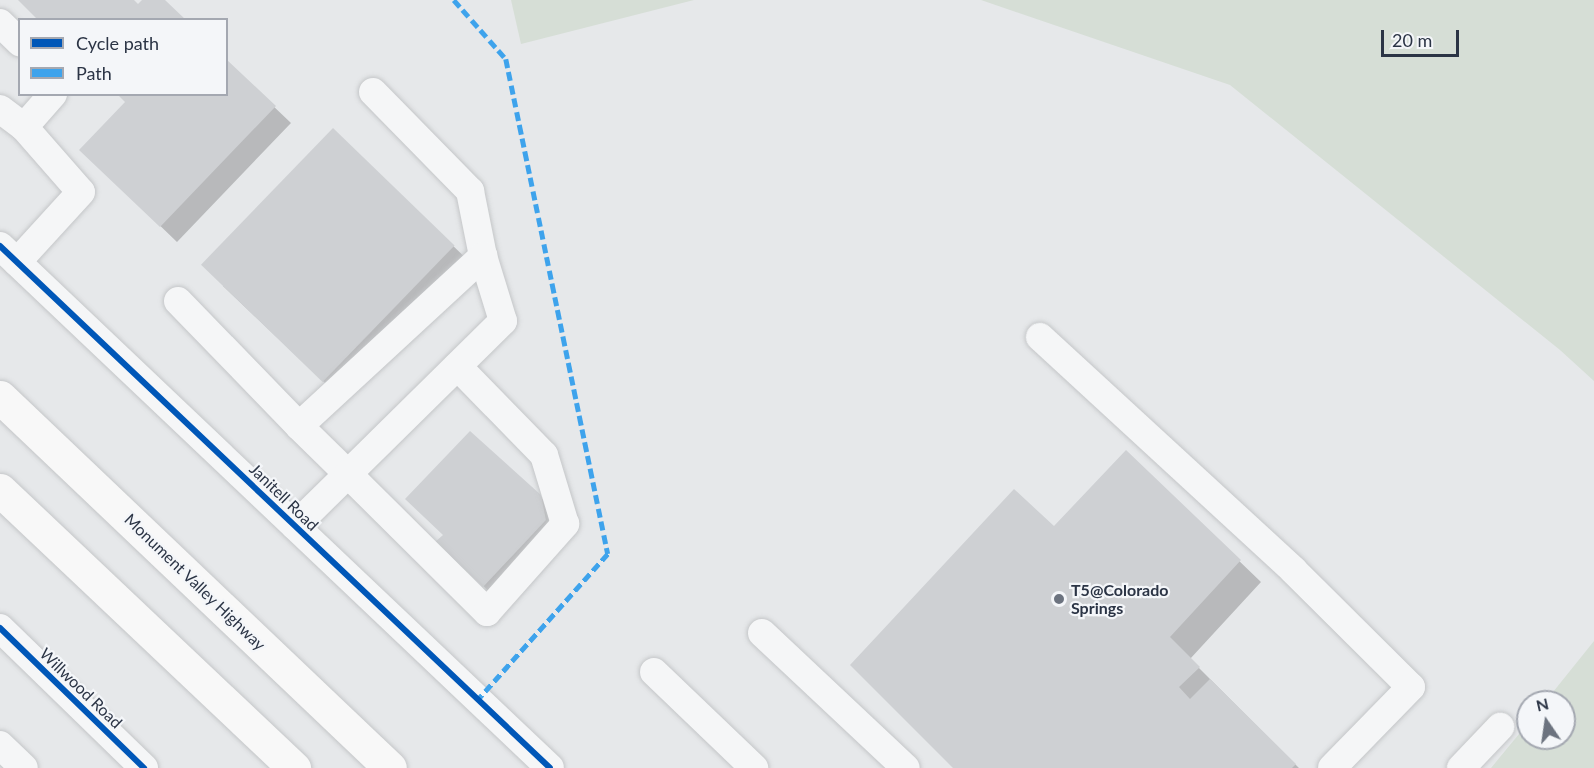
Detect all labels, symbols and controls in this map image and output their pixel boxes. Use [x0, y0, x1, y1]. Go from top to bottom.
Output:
legend [18, 18, 228, 96]
scale bar [1384, 18, 1462, 56]
text: 20 m [1392, 29, 1432, 51]
text: Cycle path [76, 32, 159, 54]
text: Path [76, 62, 112, 84]
street label: Janitell Road [246, 459, 322, 535]
street label: Monument Valley Highway [120, 509, 270, 655]
place label: T5@Colorado Springs [1071, 580, 1168, 618]
marker: T5@Colorado Springs [1052, 592, 1066, 606]
street label: Willwood Road [36, 644, 126, 732]
north arrow [1516, 690, 1576, 750]
text: N [1534, 693, 1550, 715]

